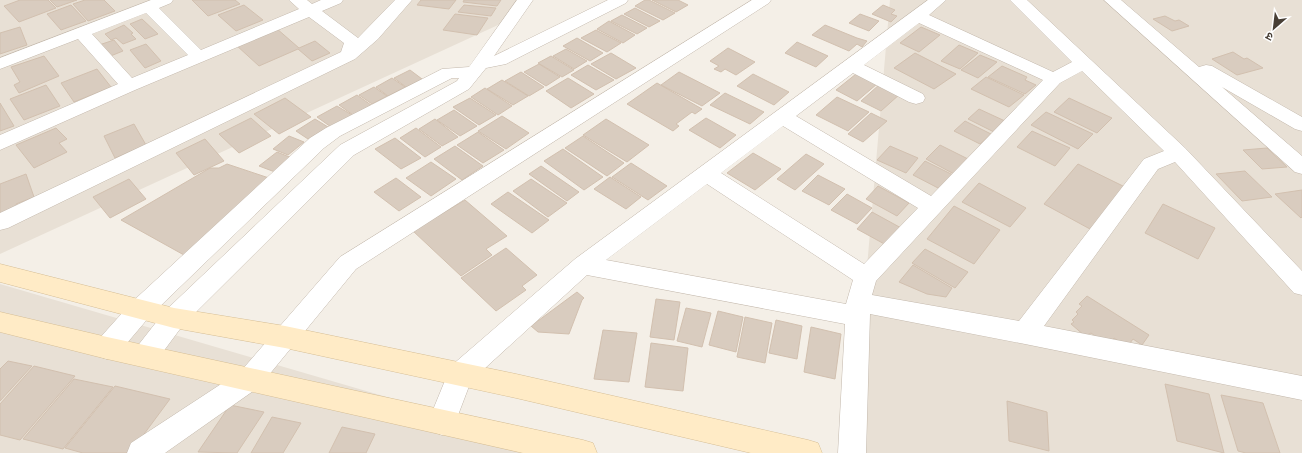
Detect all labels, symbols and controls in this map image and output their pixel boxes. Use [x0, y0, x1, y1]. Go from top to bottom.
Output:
north arrow [1254, 8, 1294, 48]
text: उ [1262, 29, 1275, 45]

